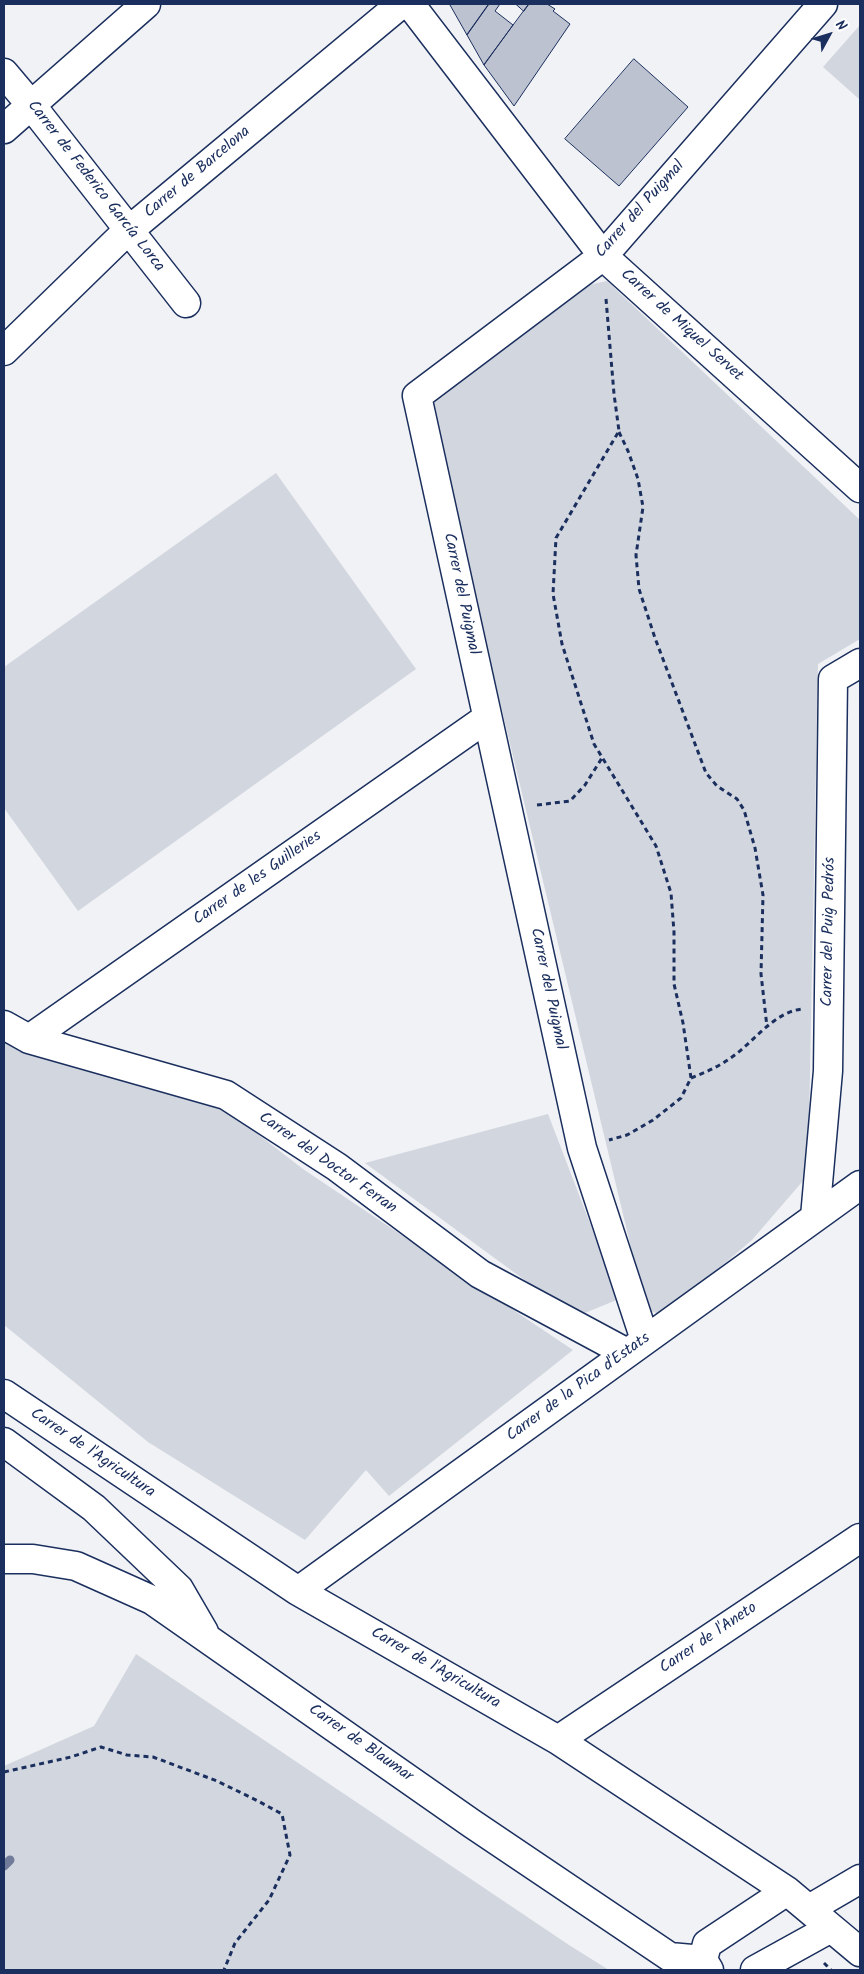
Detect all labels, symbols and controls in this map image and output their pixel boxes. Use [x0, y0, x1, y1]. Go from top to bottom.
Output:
north arrow [804, 10, 854, 60]
text: N [829, 15, 852, 36]
street label: Carrer de Federico García Lorca [22, 97, 168, 277]
street label: Carrer de Barcelona [141, 123, 255, 223]
street label: Carrer del Puigmal [592, 157, 690, 263]
street label: Carrer de Miquel Servet [616, 266, 746, 386]
street label: Carrer del Puigmal [438, 531, 482, 657]
street label: Carrer de les Guilleries [190, 828, 326, 930]
street label: Carrer del Puig Pedrós [819, 857, 841, 1007]
street label: Carrer del Puigmal [525, 926, 569, 1052]
street label: Carrer del Doctor Ferran [254, 1109, 400, 1219]
street label: Carrer de la Pica d'Estats [503, 1329, 655, 1447]
street label: Carrer de l'Agricultura [26, 1405, 158, 1503]
street label: Carrer de l'Aneto [657, 1599, 761, 1679]
street label: Carrer de l'Agricultura [367, 1624, 503, 1714]
street label: Carrer de Blaumar [304, 1701, 416, 1787]

